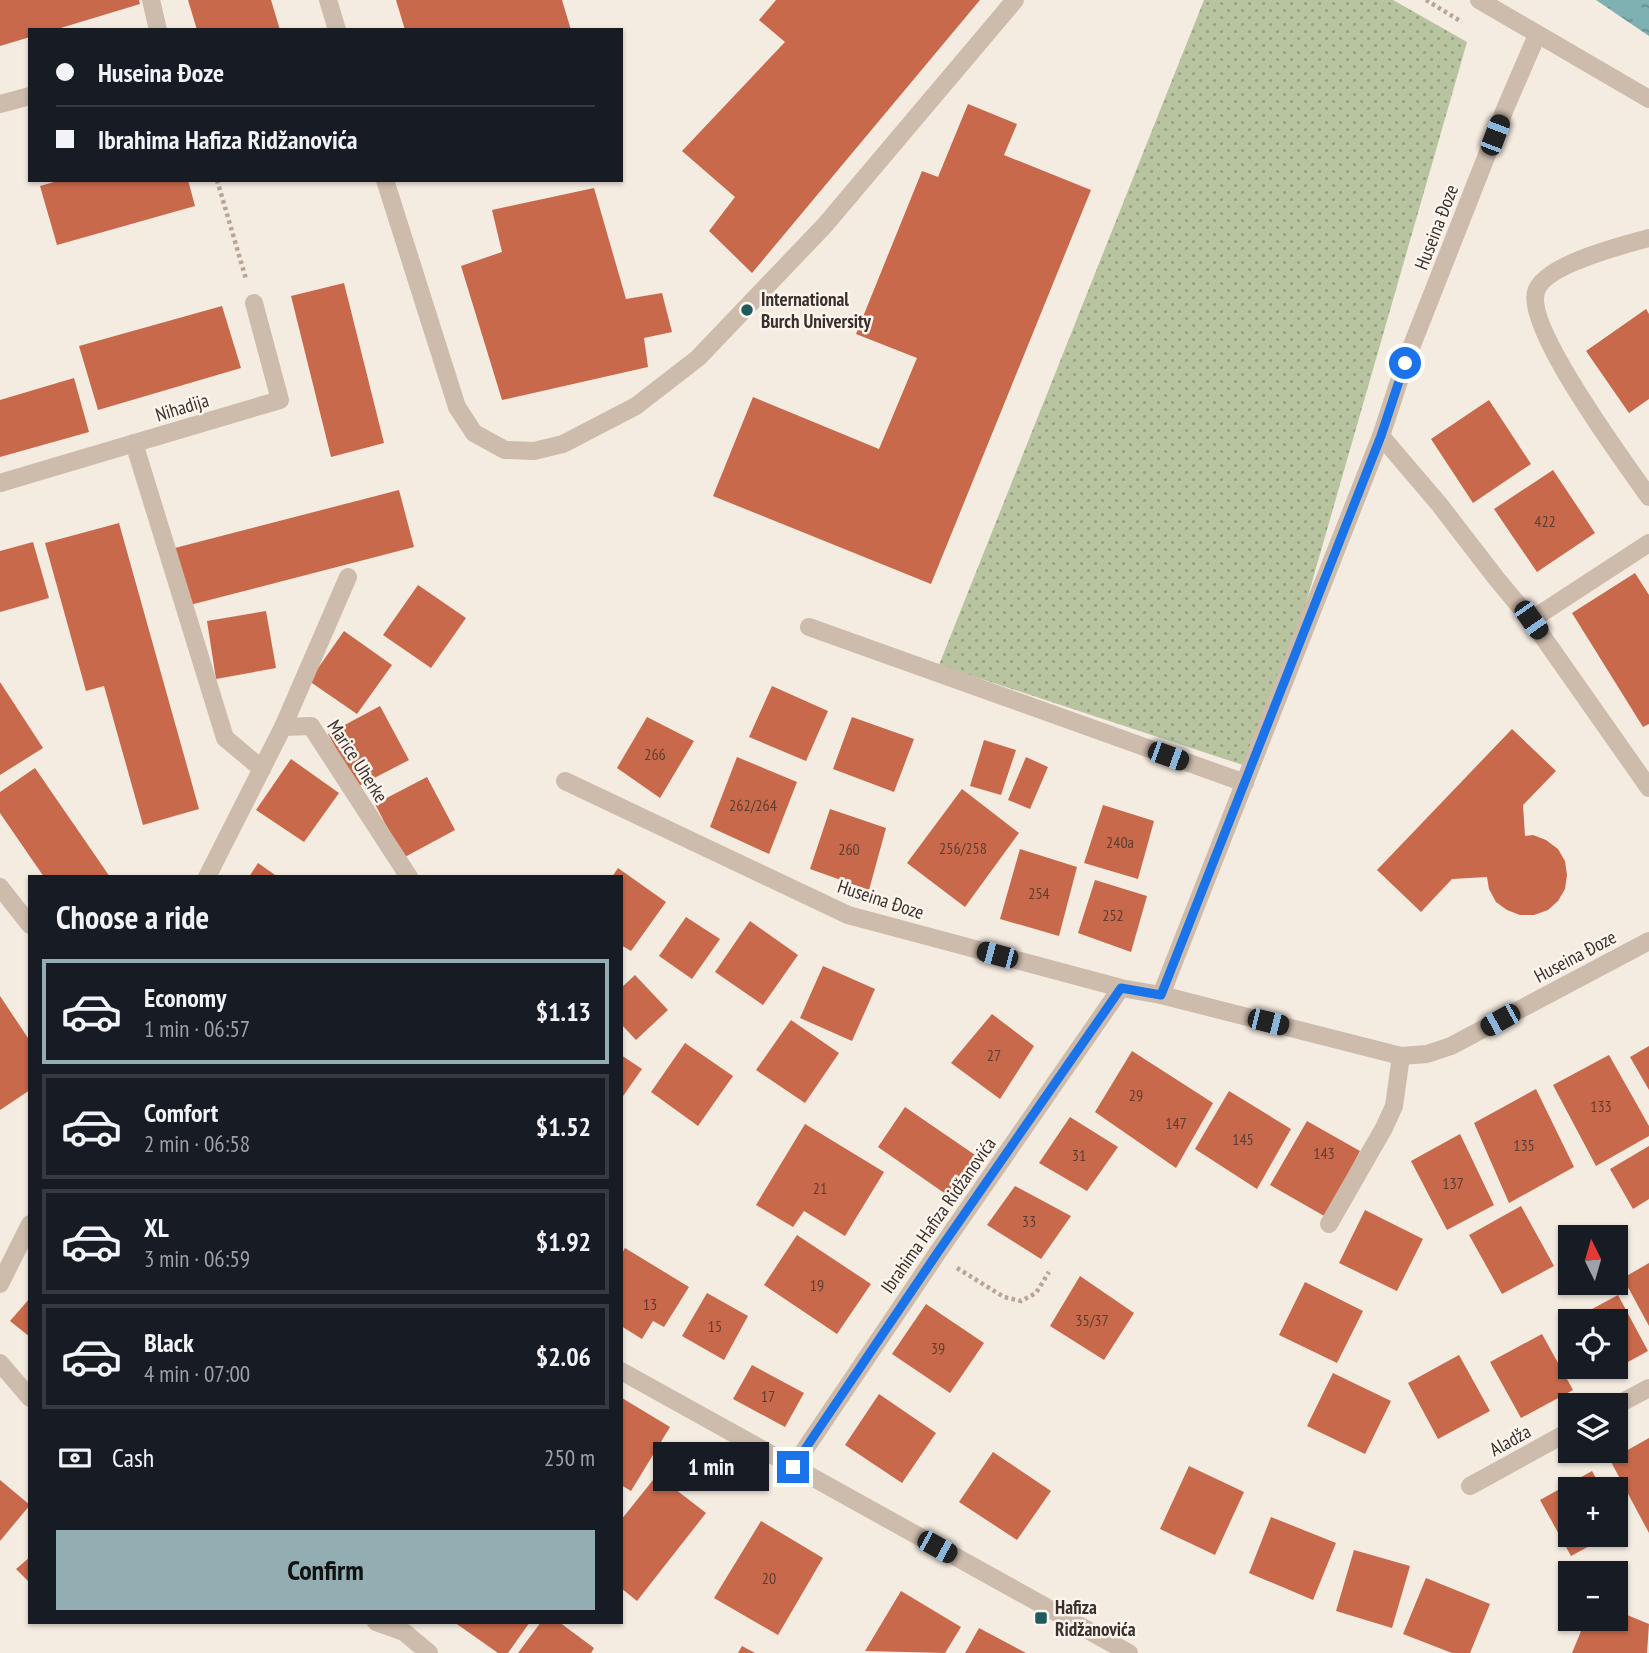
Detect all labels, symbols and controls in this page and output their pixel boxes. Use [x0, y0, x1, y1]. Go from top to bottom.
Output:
text: Huseina Đoze [98, 56, 224, 89]
car [1478, 112, 1513, 158]
text: Ibrahima Hafiza Ridžanovića [98, 123, 358, 156]
street label: Huseina Đoze [1409, 181, 1463, 273]
place label: International Burch University [761, 287, 871, 333]
marker: International Burch University [739, 302, 755, 318]
route start [1389, 347, 1421, 379]
street label: Nihadija [153, 388, 211, 426]
house number: 422 [1534, 511, 1556, 531]
car [1511, 597, 1552, 643]
street label: Marice Uherke [322, 715, 394, 807]
car [1145, 739, 1192, 773]
house number: 266 [644, 744, 666, 764]
house number: 262/264 [729, 795, 777, 815]
house number: 240a [1106, 832, 1134, 852]
house number: 256/258 [939, 838, 987, 858]
house number: 260 [838, 839, 860, 859]
street label: Huseina Đoze [835, 874, 927, 924]
house number: 254 [1028, 883, 1050, 903]
text: Choose a ride [56, 896, 209, 938]
house number: 252 [1102, 905, 1124, 925]
street label: Huseina Đoze [1530, 924, 1620, 988]
car [974, 939, 1021, 971]
icon: car [60, 980, 123, 1043]
text: Economy [144, 981, 226, 1014]
text: $1.13 [536, 995, 591, 1028]
car [1477, 1001, 1524, 1039]
car [1246, 1007, 1291, 1037]
text: 1 min · 06:57 [144, 1014, 250, 1043]
house number: 27 [987, 1045, 1001, 1065]
house number: 29 [1129, 1085, 1143, 1105]
icon: car [60, 1095, 123, 1158]
text: Comfort [144, 1096, 218, 1129]
house number: 133 [1590, 1096, 1612, 1116]
text: $1.52 [536, 1110, 591, 1143]
house number: 147 [1165, 1113, 1187, 1133]
text: 2 min · 06:58 [144, 1129, 250, 1158]
house number: 145 [1232, 1129, 1254, 1149]
street label: Ibrahima Hafiza Ridžanovića [875, 1132, 1001, 1298]
house number: 135 [1513, 1135, 1535, 1155]
house number: 143 [1313, 1143, 1335, 1163]
house number: 31 [1072, 1145, 1086, 1165]
house number: 137 [1442, 1173, 1464, 1193]
house number: 21 [813, 1178, 827, 1198]
icon: car [60, 1210, 123, 1273]
text: XL [144, 1211, 169, 1244]
house number: 33 [1022, 1211, 1036, 1231]
text: $1.92 [536, 1225, 591, 1258]
north arrow [1558, 1225, 1628, 1295]
map controls [1558, 1225, 1628, 1631]
text: 3 min · 06:59 [144, 1244, 250, 1273]
house number: 19 [810, 1275, 824, 1295]
house number: 13 [643, 1294, 657, 1314]
button: locate [1558, 1309, 1628, 1379]
house number: 35/37 [1075, 1310, 1109, 1330]
house number: 15 [708, 1316, 722, 1336]
icon: car [60, 1325, 123, 1388]
text: Black [144, 1326, 194, 1359]
house number: 39 [931, 1338, 945, 1358]
text: $2.06 [536, 1340, 591, 1373]
text: 4 min · 07:00 [144, 1359, 250, 1388]
house number: 17 [761, 1386, 775, 1406]
button: layers [1558, 1393, 1628, 1463]
street label: Aladža [1485, 1419, 1535, 1461]
icon: cash [56, 1439, 94, 1477]
text: Cash [112, 1441, 154, 1474]
callout: 1 min [653, 1442, 768, 1492]
text: 250 m [544, 1443, 595, 1472]
route end [777, 1451, 809, 1483]
text: 1 min [688, 1452, 734, 1481]
button: + [1558, 1477, 1628, 1547]
car [914, 1528, 961, 1566]
button: Confirm [56, 1530, 595, 1610]
button: − [1558, 1561, 1628, 1631]
house number: 20 [762, 1568, 776, 1588]
place label: Hafiza Ridžanovića [1055, 1595, 1136, 1641]
marker: Hafiza Ridžanovića [1033, 1610, 1049, 1626]

